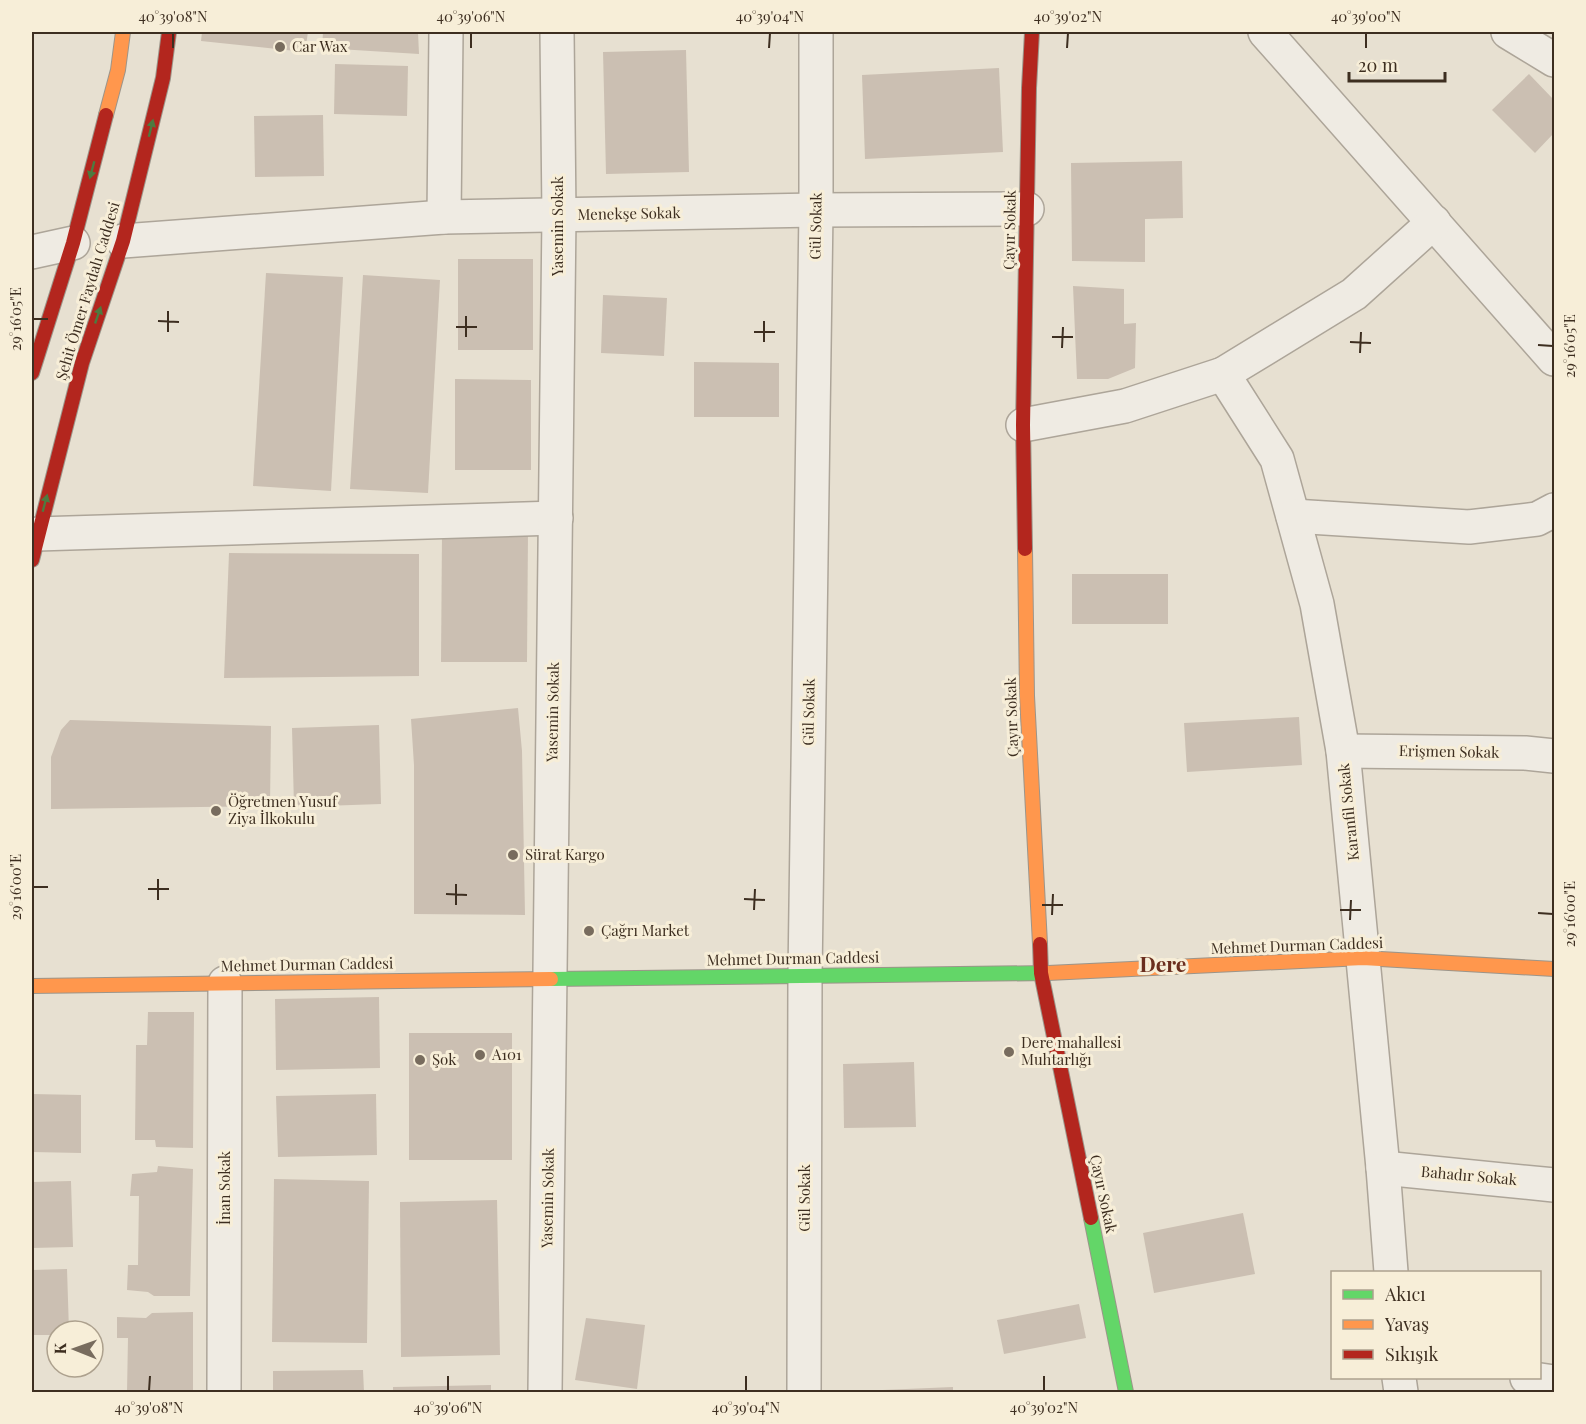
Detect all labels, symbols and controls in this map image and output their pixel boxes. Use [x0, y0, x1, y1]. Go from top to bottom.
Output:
text: 40°39'08"N [138, 6, 208, 26]
text: 40°39'06"N [437, 6, 506, 26]
text: 40°39'04"N [736, 6, 805, 26]
text: 40°39'02"N [1034, 6, 1103, 26]
text: 40°39'00"N [1331, 6, 1401, 26]
place label: Car Wax [292, 36, 348, 56]
marker: Car Wax [273, 40, 287, 54]
scale bar [1349, 45, 1445, 83]
text: 20 m [1358, 53, 1398, 77]
one-way arrow [146, 118, 156, 137]
one-way arrow [86, 161, 96, 180]
street label: Yasemin Sokak [547, 175, 567, 277]
street label: Çayır Sokak [998, 189, 1020, 270]
street label: Gül Sokak [804, 191, 826, 260]
street label: Şehit Ömer Faydalı Caddesi [50, 199, 124, 382]
street label: Menekşe Sokak [577, 202, 681, 224]
text: 29°16'05"E [5, 287, 25, 351]
one-way arrow [94, 306, 103, 324]
text: 29°16'05"E [1559, 314, 1579, 378]
one-way arrow [41, 493, 50, 511]
street label: Yasemin Sokak [541, 661, 563, 763]
street label: Çayır Sokak [1000, 676, 1022, 757]
street label: Gül Sokak [797, 677, 819, 746]
street label: Erişmen Sokak [1399, 740, 1500, 762]
street label: Karanfil Sokak [1333, 762, 1363, 862]
place label: Öğretmen Yusuf Ziya İlkokulu [228, 791, 338, 828]
marker: Öğretmen Yusuf Ziya İlkokulu [209, 804, 223, 818]
place label: Sürat Kargo [525, 844, 605, 864]
marker: Sürat Kargo [506, 848, 520, 862]
text: 29°16'00"E [5, 854, 25, 920]
text: 29°16'00"E [1559, 881, 1579, 947]
place label: Çağrı Market [601, 920, 690, 940]
marker: Çağrı Market [582, 924, 596, 938]
street label: Mehmet Durman Caddesi [1210, 932, 1384, 958]
street label: Mehmet Durman Caddesi [707, 946, 880, 970]
district label: Dere [1140, 949, 1186, 977]
street label: Mehmet Durman Caddesi [221, 952, 394, 976]
place label: Dere mahallesi Muhtarlığı [1021, 1032, 1122, 1069]
place label: A101 [491, 1044, 522, 1064]
marker: Dere mahallesi Muhtarlığı [1002, 1045, 1016, 1059]
marker: A101 [473, 1048, 487, 1062]
place label: Şok [432, 1049, 457, 1069]
marker: Şok [413, 1053, 427, 1067]
street label: Yasemin Sokak [536, 1147, 558, 1249]
street label: İnan Sokak [214, 1150, 234, 1225]
street label: Çayır Sokak [1086, 1153, 1122, 1236]
street label: Bahadır Sokak [1420, 1161, 1519, 1189]
street label: Gül Sokak [794, 1164, 814, 1232]
legend [1331, 1271, 1541, 1379]
text: Akıcı [1384, 1282, 1426, 1306]
text: Yavaş [1384, 1312, 1429, 1336]
north arrow [45, 1319, 105, 1379]
text: K [49, 1342, 70, 1355]
text: Sıkışık [1385, 1342, 1438, 1366]
text: 40°39'08"N [114, 1397, 184, 1417]
text: 40°39'06"N [414, 1397, 483, 1417]
text: 40°39'04"N [712, 1397, 781, 1417]
text: 40°39'02"N [1010, 1397, 1079, 1417]

